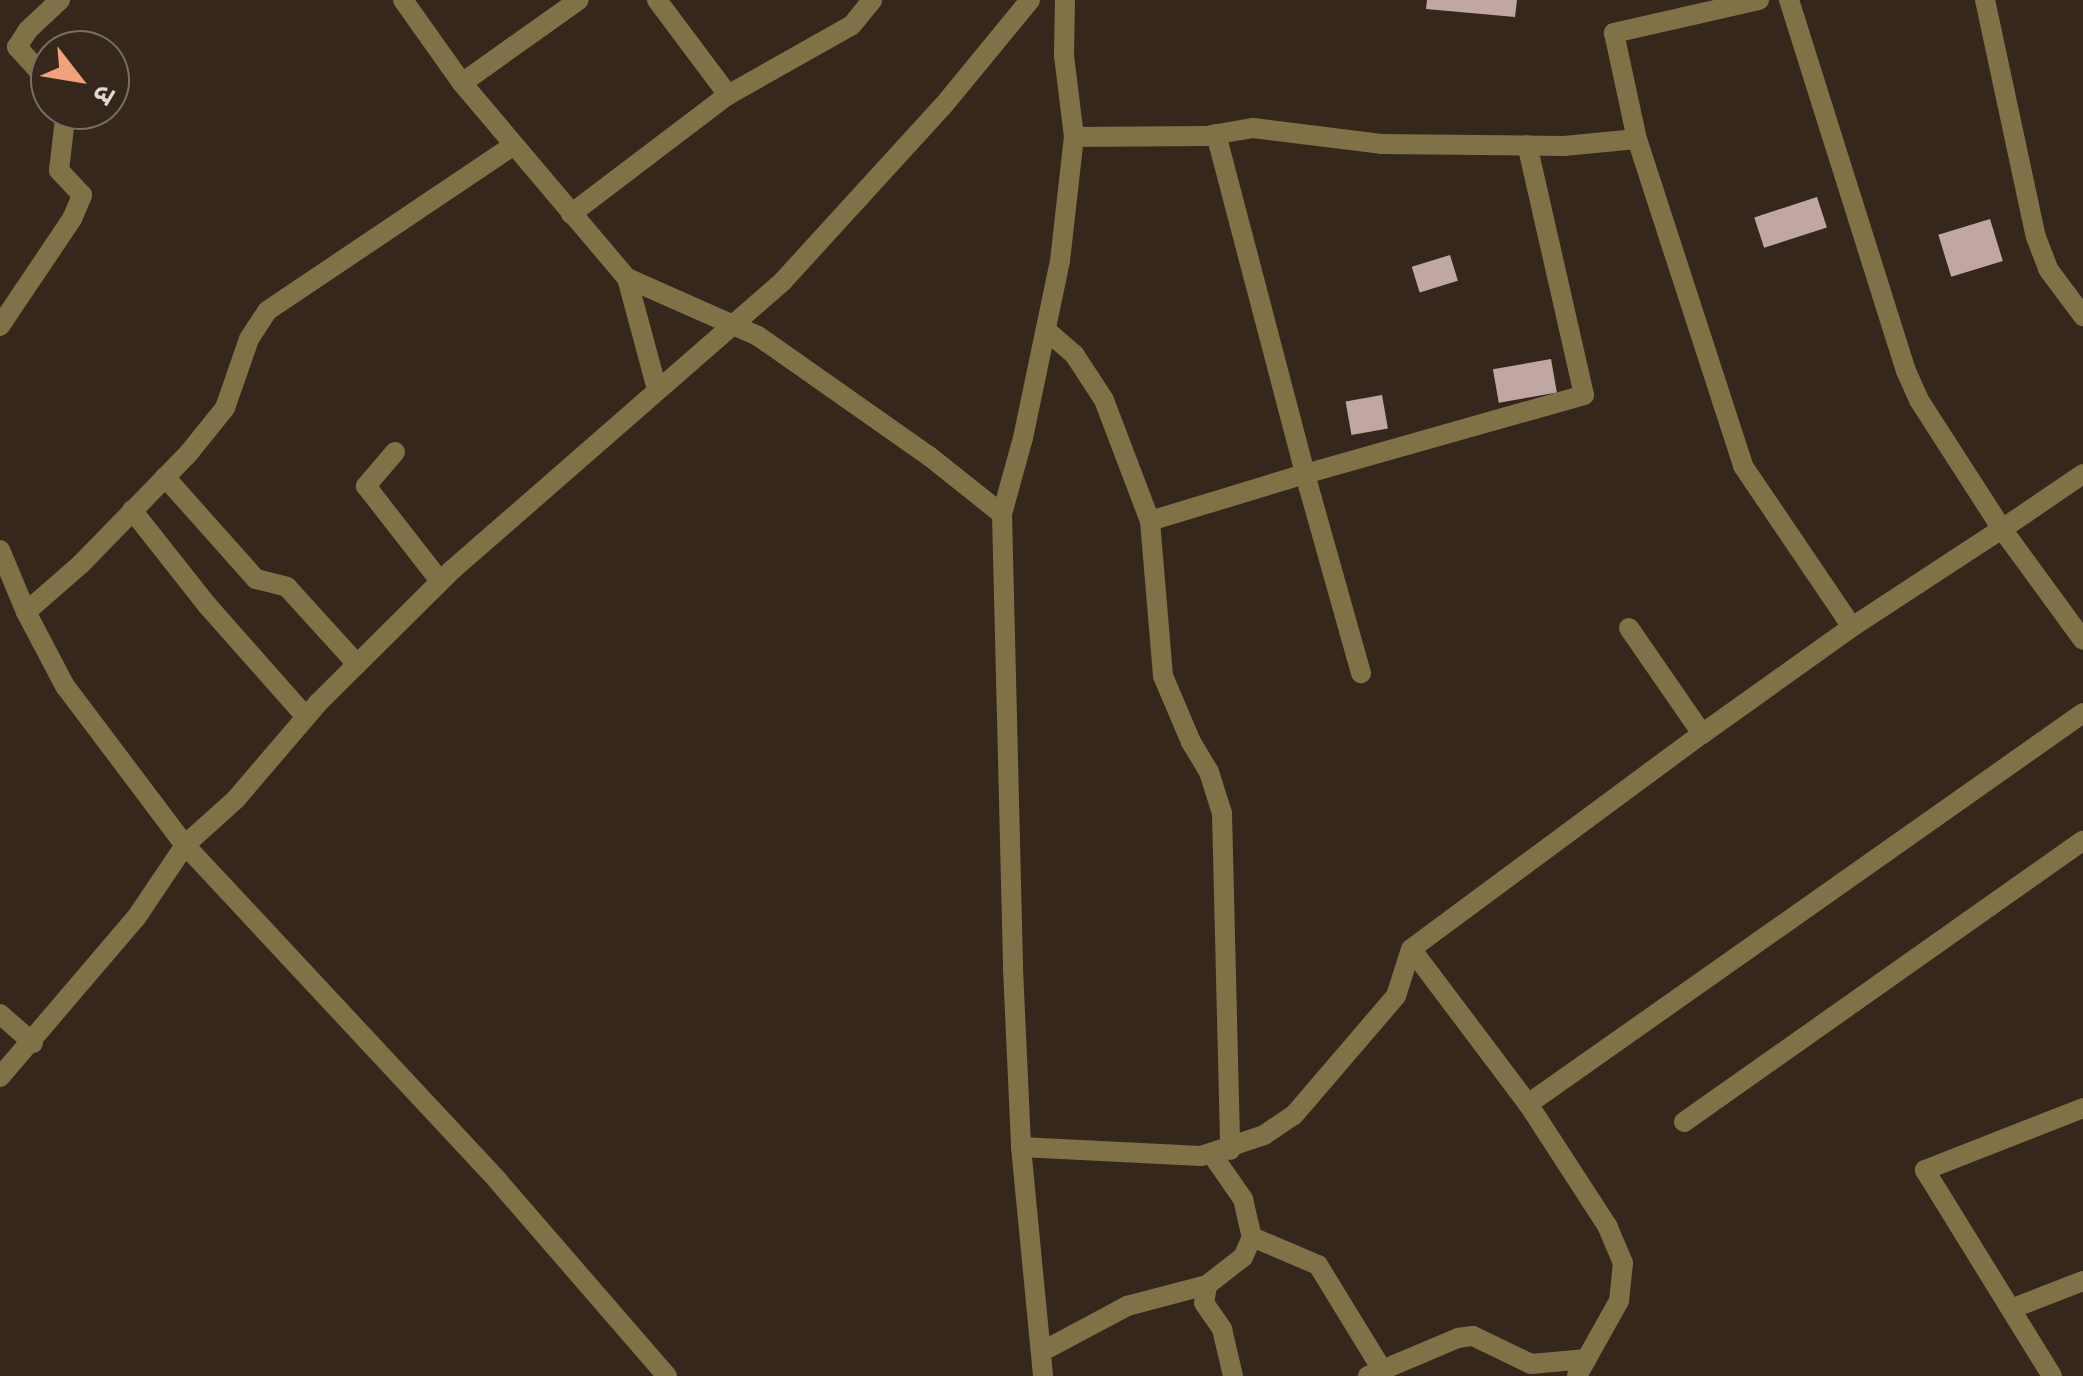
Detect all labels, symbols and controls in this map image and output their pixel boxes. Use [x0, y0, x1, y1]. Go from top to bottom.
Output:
north arrow [30, 30, 130, 130]
text: उ [86, 79, 123, 110]

